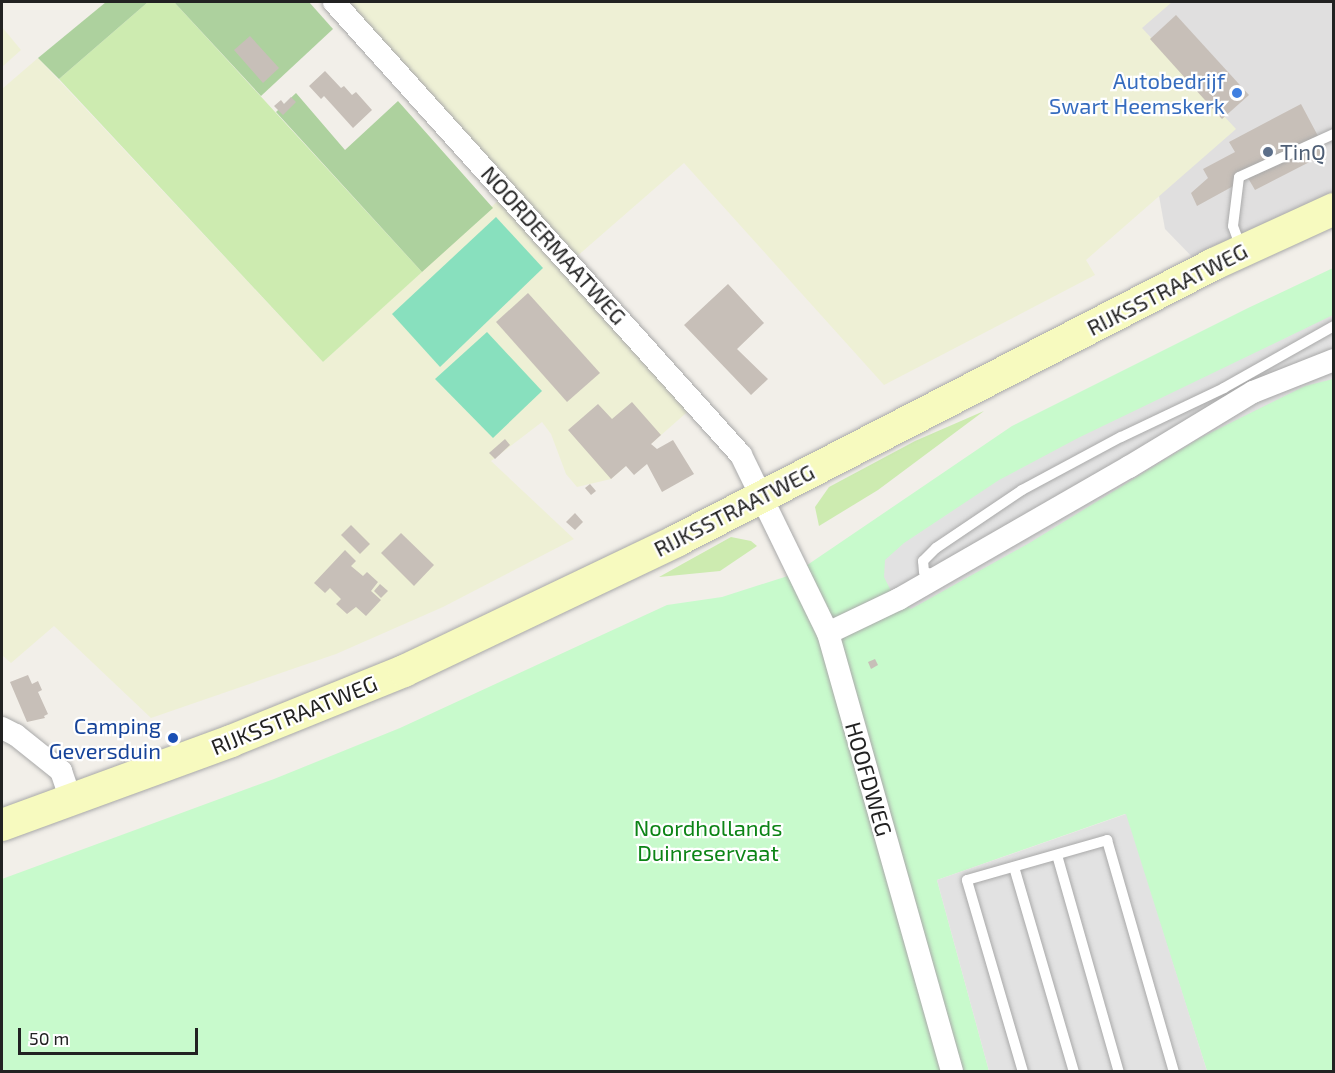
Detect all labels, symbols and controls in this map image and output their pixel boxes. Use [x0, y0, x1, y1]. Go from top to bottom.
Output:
place label: Autobedrijf Swart Heemskerk [1049, 67, 1225, 118]
marker: Autobedrijf Swart Heemskerk [1230, 86, 1244, 100]
place label: TinQ [1280, 139, 1326, 165]
marker: TinQ [1261, 145, 1275, 159]
street label: NOORDERMAATWEG [476, 160, 632, 330]
street label: RIJKSSTRAATWEG [1082, 237, 1252, 341]
street label: RIJKSSTRAATWEG [649, 458, 819, 562]
street label: RIJKSSTRAATWEG [207, 670, 381, 760]
place label: Camping Geversduin [49, 712, 161, 764]
street label: HOOFDWEG [840, 719, 898, 839]
marker: Camping Geversduin [166, 731, 180, 745]
park label: Noordhollands Duinreservaat [634, 814, 782, 866]
scale bar [21, 1016, 201, 1054]
text: 50 m [29, 1027, 69, 1049]

